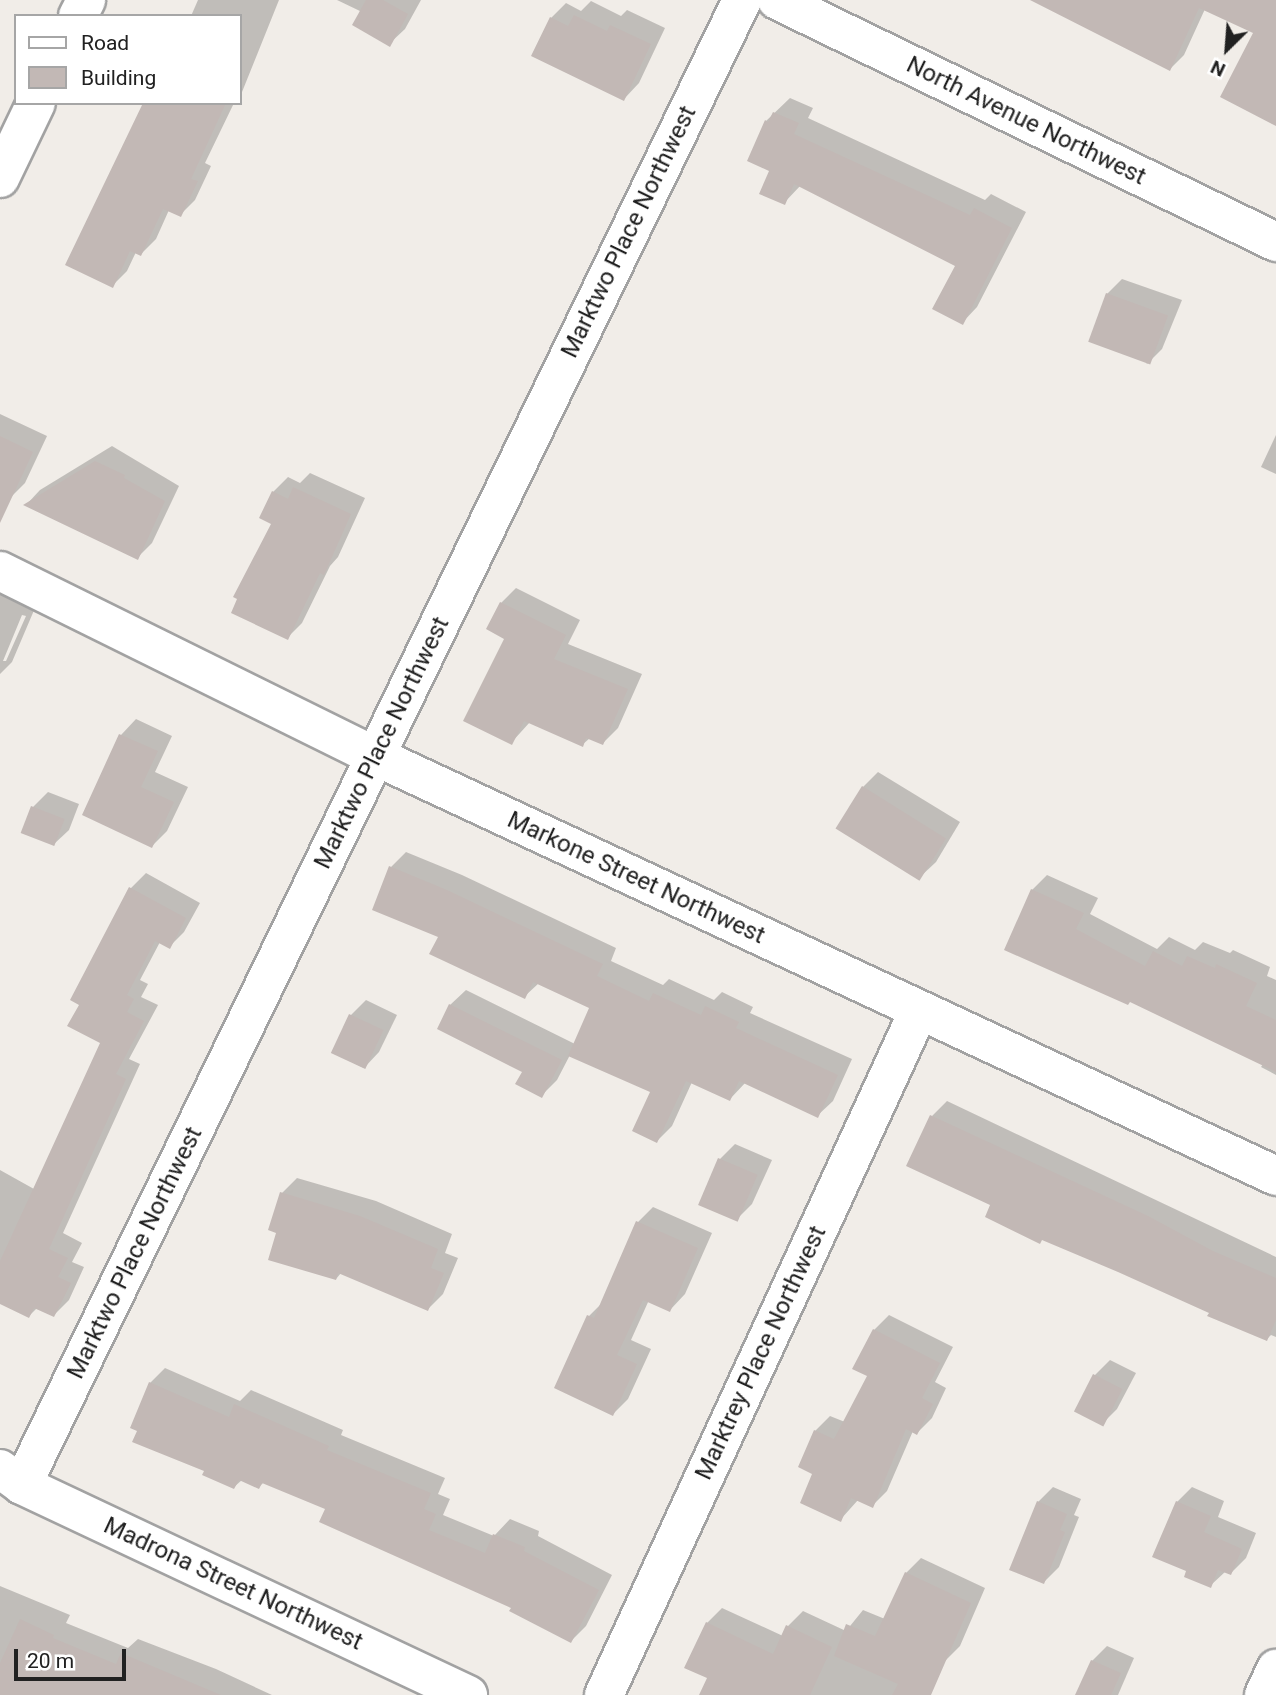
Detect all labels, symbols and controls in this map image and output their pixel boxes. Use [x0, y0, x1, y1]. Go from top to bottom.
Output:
legend [14, 14, 242, 105]
north arrow [1192, 14, 1262, 84]
text: Road [81, 31, 129, 55]
street label: North Avenue Northwest [902, 51, 1150, 191]
text: N [1207, 55, 1229, 82]
text: Building [81, 66, 156, 90]
street label: Marktwo Place Northwest [555, 101, 703, 363]
street label: Marktwo Place Northwest [308, 612, 456, 874]
street label: Markone Street Northwest [503, 806, 769, 950]
street label: Marktwo Place Northwest [61, 1122, 209, 1384]
street label: Marktrey Place Northwest [689, 1221, 833, 1485]
street label: Madrona Street Northwest [99, 1511, 367, 1657]
scale bar [18, 1636, 130, 1680]
text: 20 m [27, 1649, 74, 1673]

